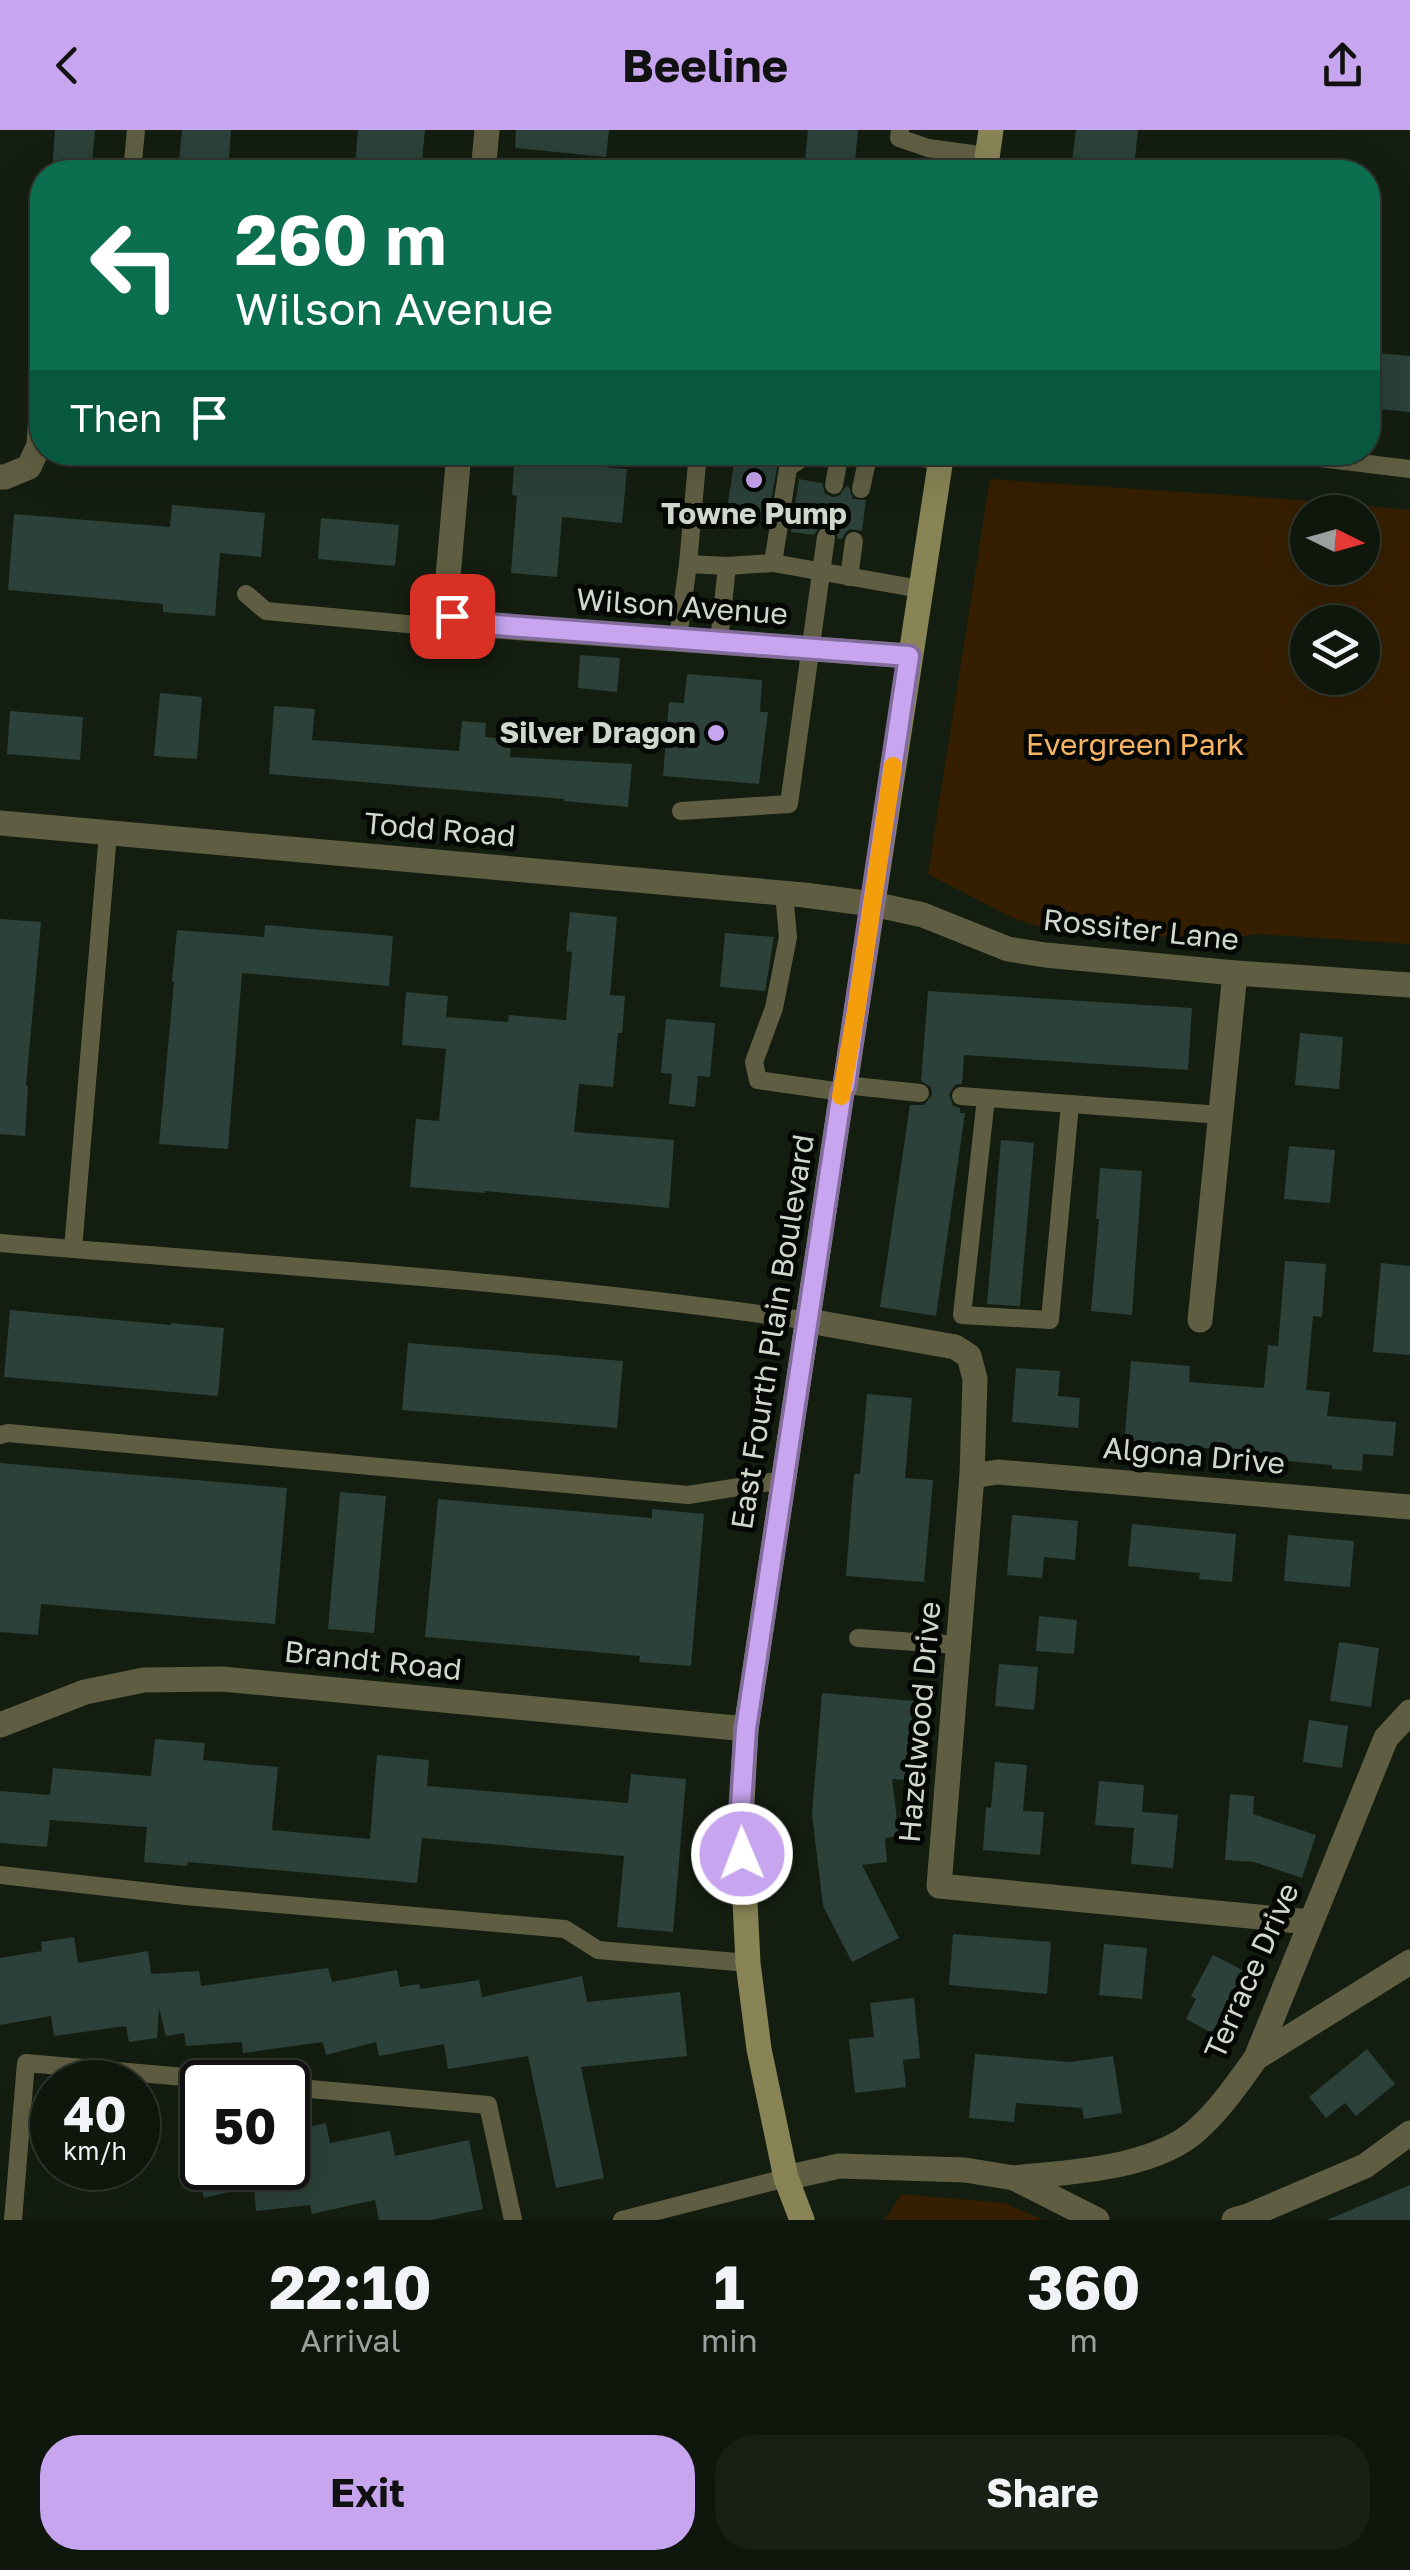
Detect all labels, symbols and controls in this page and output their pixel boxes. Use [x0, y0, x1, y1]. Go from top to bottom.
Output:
icon: back [40, 38, 95, 93]
text: Beeline [622, 38, 788, 92]
icon: share [1315, 38, 1370, 93]
text: 260 m [235, 196, 446, 280]
icon: left [70, 200, 200, 330]
text: Wilson Avenue [235, 281, 553, 335]
icon: arrive [182, 390, 237, 445]
text: Then [70, 395, 162, 440]
marker: Towne Pump [743, 469, 765, 491]
place label: Towne Pump [661, 495, 847, 531]
north arrow [1290, 495, 1380, 585]
map controls [1290, 495, 1380, 695]
pin [410, 574, 495, 659]
street label: Wilson Avenue [575, 581, 789, 631]
icon: arrive [425, 589, 480, 644]
button: layers [1290, 605, 1380, 695]
place label: Silver Dragon [499, 714, 696, 750]
marker: Silver Dragon [705, 722, 727, 744]
park label: Evergreen Park [1026, 726, 1244, 762]
street label: Todd Road [363, 804, 517, 854]
street label: Rossiter Lane [1041, 901, 1241, 957]
street label: East Fourth Plain Boulevard [723, 1132, 821, 1532]
street label: Algona Drive [1102, 1429, 1287, 1481]
street label: Hazelwood Drive [891, 1600, 947, 1844]
street label: Brandt Road [283, 1633, 464, 1687]
position arrow [690, 1802, 794, 1906]
street label: Terrace Drive [1196, 1877, 1306, 2064]
speed limit sign: 50 [180, 2060, 310, 2190]
text: 40 [63, 2083, 127, 2143]
text: km/h [63, 2135, 127, 2166]
text: 22:10 [269, 2250, 432, 2322]
text: 1 [714, 2250, 745, 2322]
text: 360 [1027, 2250, 1141, 2322]
text: Arrival [300, 2321, 401, 2359]
text: min [701, 2321, 758, 2359]
text: m [1070, 2321, 1098, 2359]
button: Exit [40, 2435, 695, 2550]
button: Share [715, 2435, 1370, 2550]

